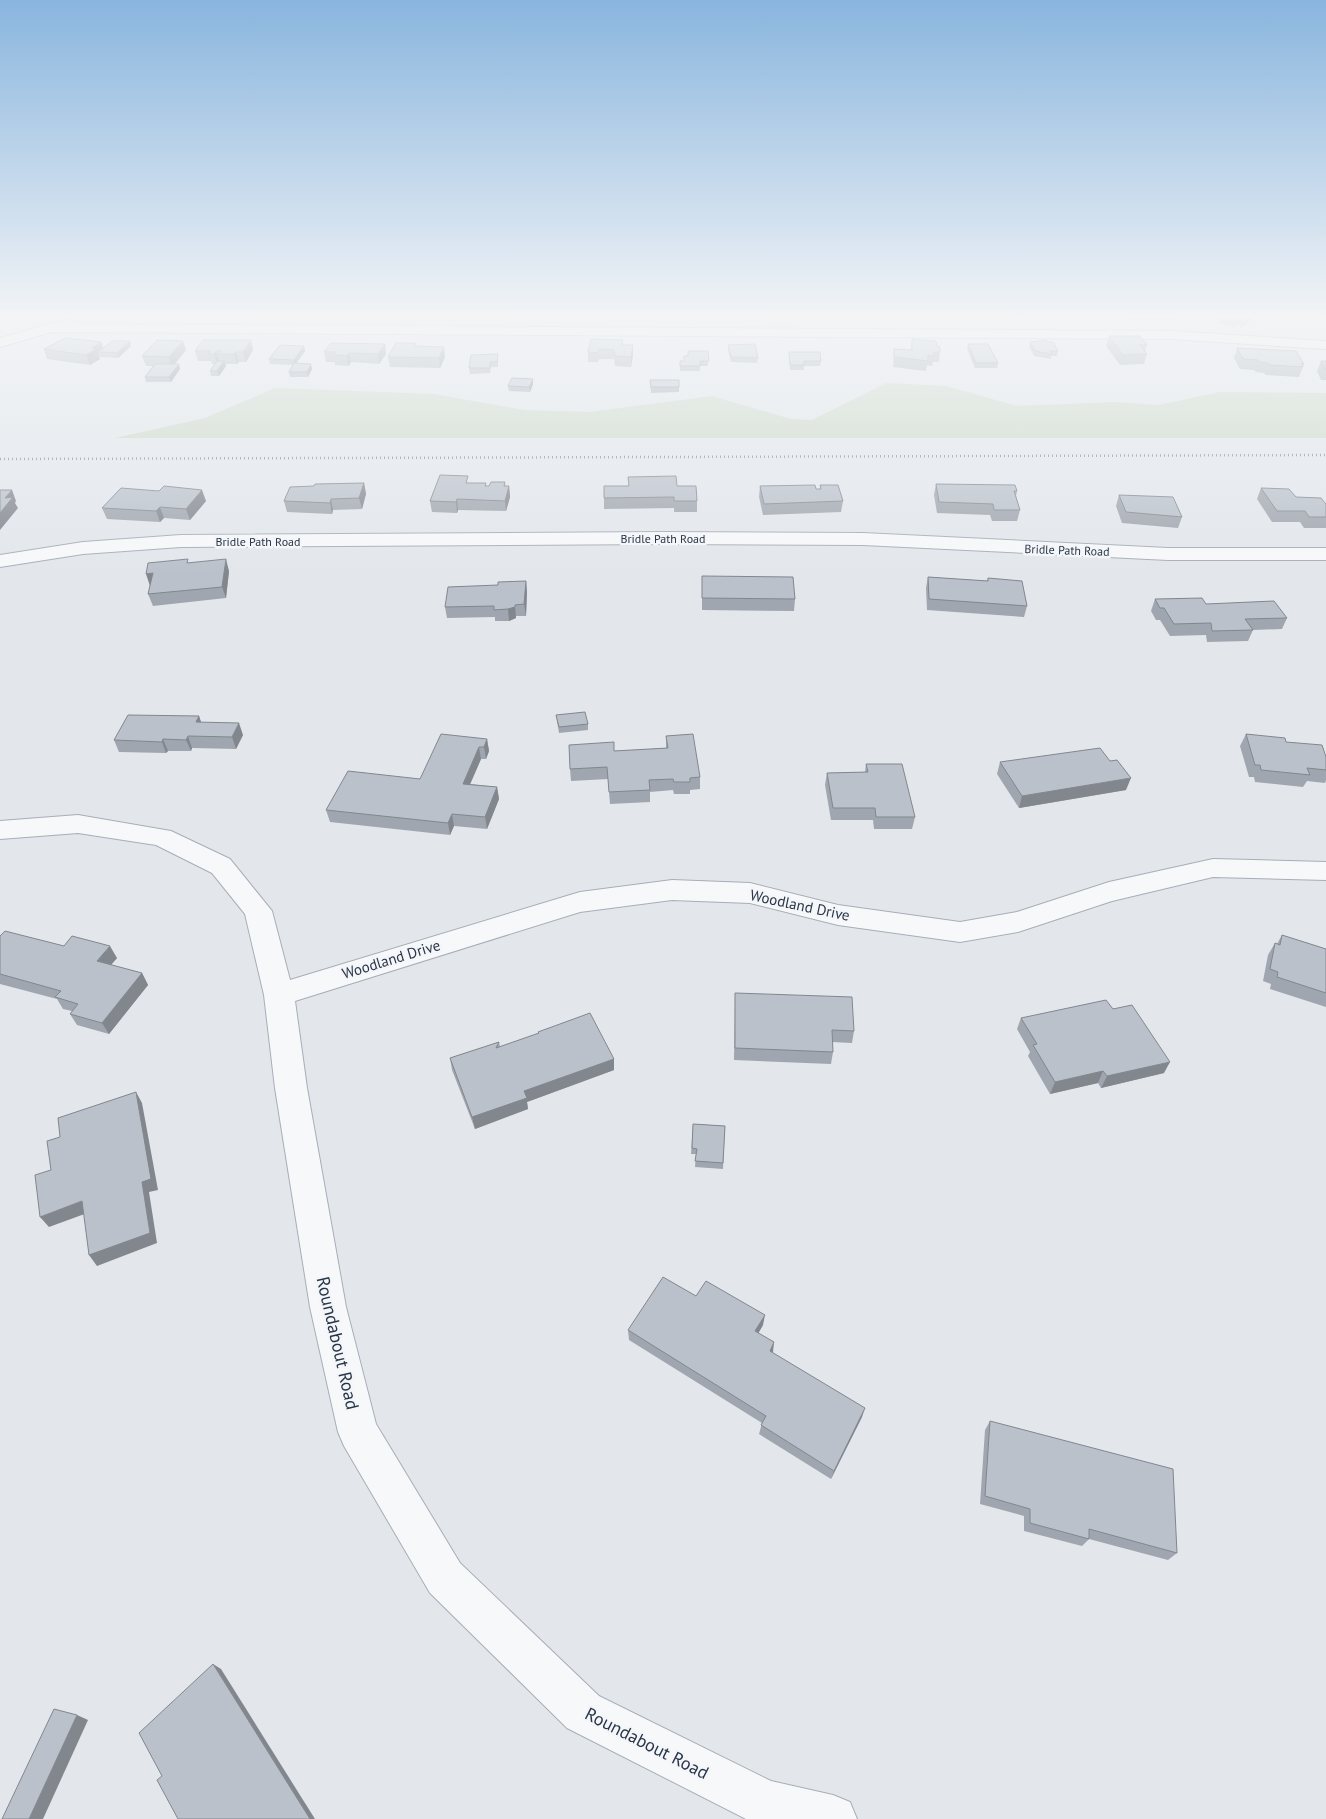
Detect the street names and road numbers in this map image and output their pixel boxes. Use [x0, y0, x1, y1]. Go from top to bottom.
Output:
street label: Bridle Path Road [620, 531, 706, 546]
street label: Bridle Path Road [215, 534, 301, 549]
street label: Bridle Path Road [1024, 541, 1110, 559]
street label: Woodland Drive [748, 885, 852, 925]
street label: Woodland Drive [340, 935, 442, 983]
street label: Roundabout Road [312, 1274, 364, 1412]
street label: Roundabout Road [581, 1702, 713, 1784]

